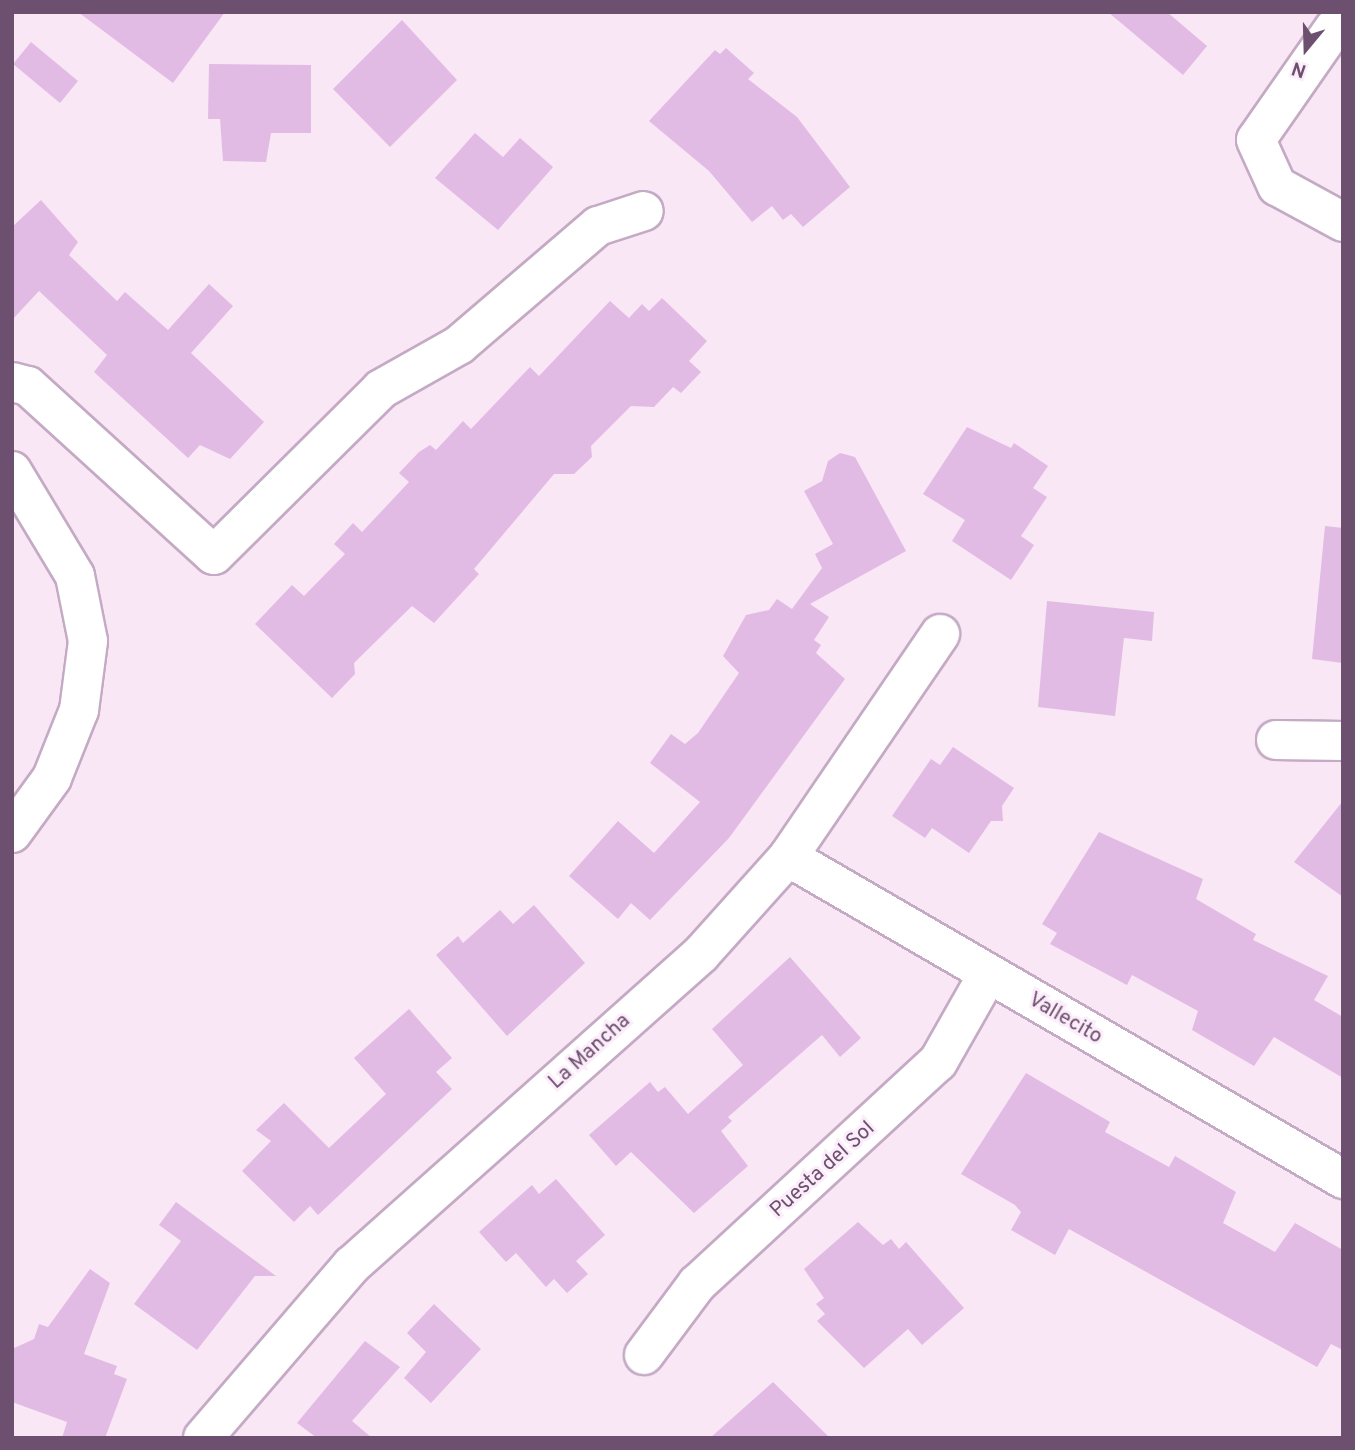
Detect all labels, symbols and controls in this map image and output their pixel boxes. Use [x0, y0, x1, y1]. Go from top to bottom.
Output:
north arrow [1271, 14, 1341, 84]
text: N [1289, 55, 1310, 82]
street label: Vallecito [1024, 988, 1106, 1050]
street label: La Mancha [544, 1009, 636, 1095]
street label: Puesta del Sol [766, 1116, 880, 1224]

